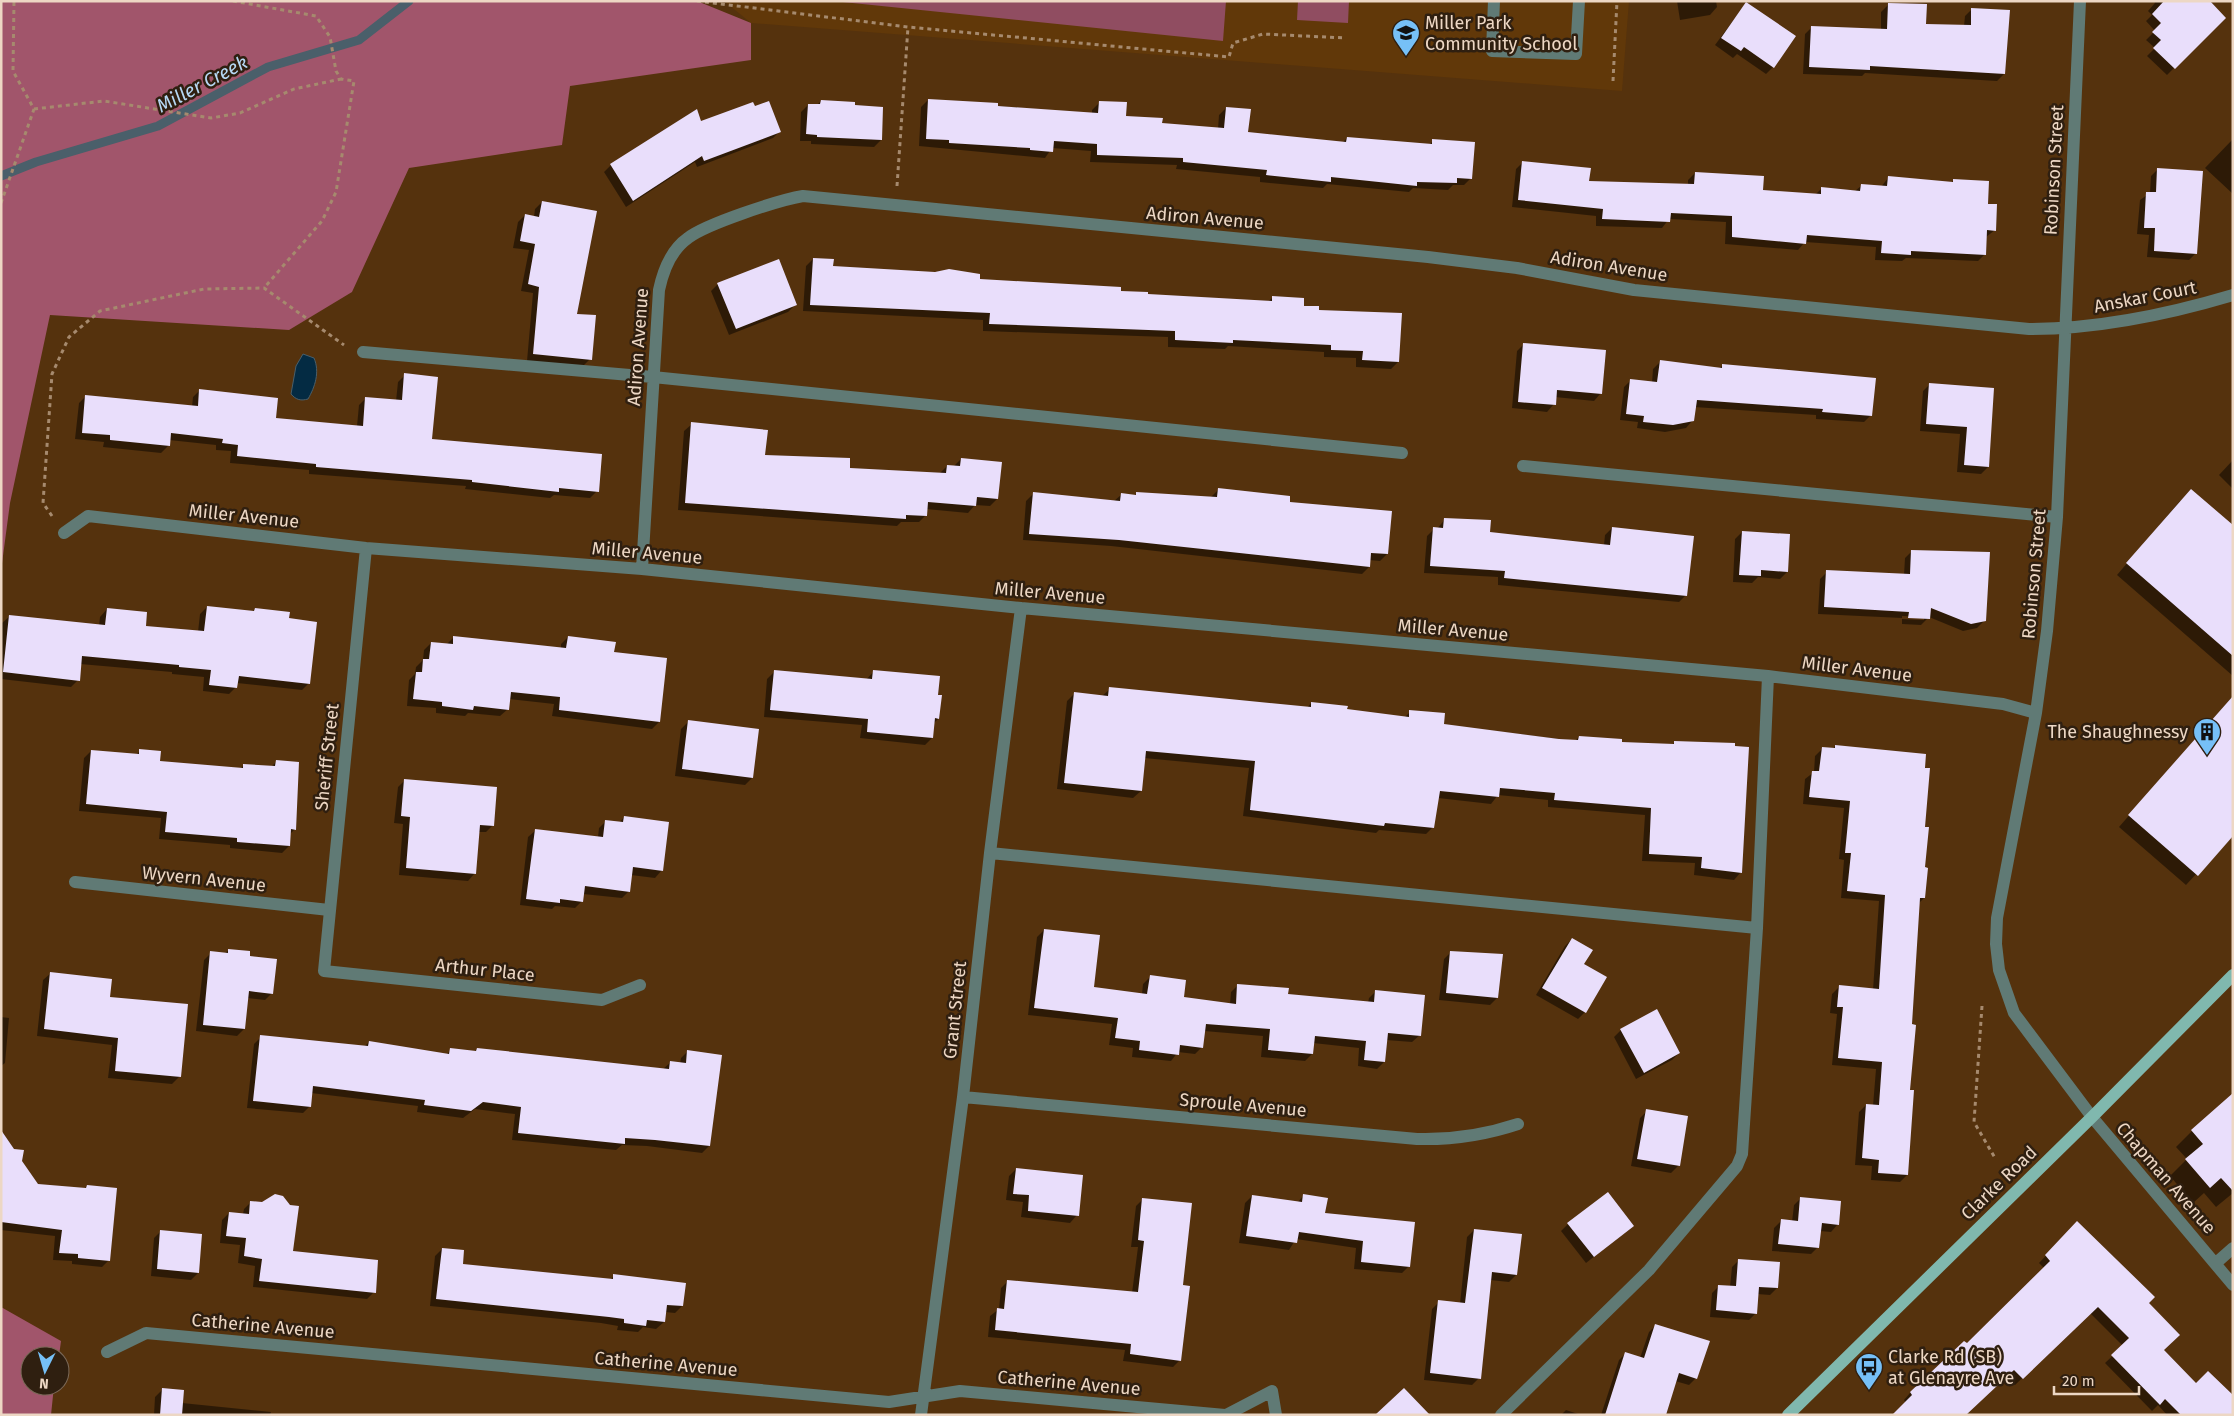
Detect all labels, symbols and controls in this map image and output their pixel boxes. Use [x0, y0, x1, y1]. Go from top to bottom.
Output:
place label: Miller Park Community School [1425, 12, 1577, 55]
school or university icon: Miller Park Community School [1391, 18, 1421, 57]
water label: Miller Creek [153, 50, 251, 118]
street label: Robinson Street [2040, 104, 2068, 236]
street label: Adiron Avenue [1145, 202, 1265, 234]
street label: Adiron Avenue [1549, 246, 1669, 286]
street label: Anskar Court [2092, 276, 2199, 318]
street label: Adiron Avenue [623, 287, 653, 407]
street label: Miller Avenue [188, 499, 300, 533]
street label: Robinson Street [2017, 508, 2051, 640]
street label: Miller Avenue [591, 537, 703, 569]
street label: Miller Avenue [994, 577, 1106, 609]
street label: Miller Avenue [1397, 614, 1509, 646]
street label: Miller Avenue [1801, 651, 1913, 687]
street label: Sheriff Street [310, 702, 344, 812]
building icon: The Shaughnessy [2192, 717, 2222, 756]
place label: The Shaughnessy [2047, 721, 2188, 743]
street label: Wyvern Avenue [141, 862, 267, 896]
street label: Arthur Place [434, 954, 536, 986]
street label: Grant Street [939, 960, 971, 1060]
street label: Sproule Avenue [1179, 1088, 1307, 1122]
street label: Chapman Avenue [2111, 1117, 2221, 1239]
street label: Clarke Road [1956, 1141, 2042, 1225]
street label: Catherine Avenue [191, 1309, 335, 1343]
north arrow [20, 1346, 70, 1396]
place label: Clarke Rd (SB) at Glenayre Ave [1888, 1346, 2014, 1389]
street label: Catherine Avenue [594, 1347, 738, 1381]
bus stop icon: Clarke Rd (SB) at Glenayre Ave [1854, 1352, 1884, 1391]
scale bar [2054, 1364, 2139, 1396]
street label: Catherine Avenue [997, 1366, 1141, 1400]
text: 20 m [2062, 1372, 2095, 1390]
text: N [39, 1375, 49, 1392]

